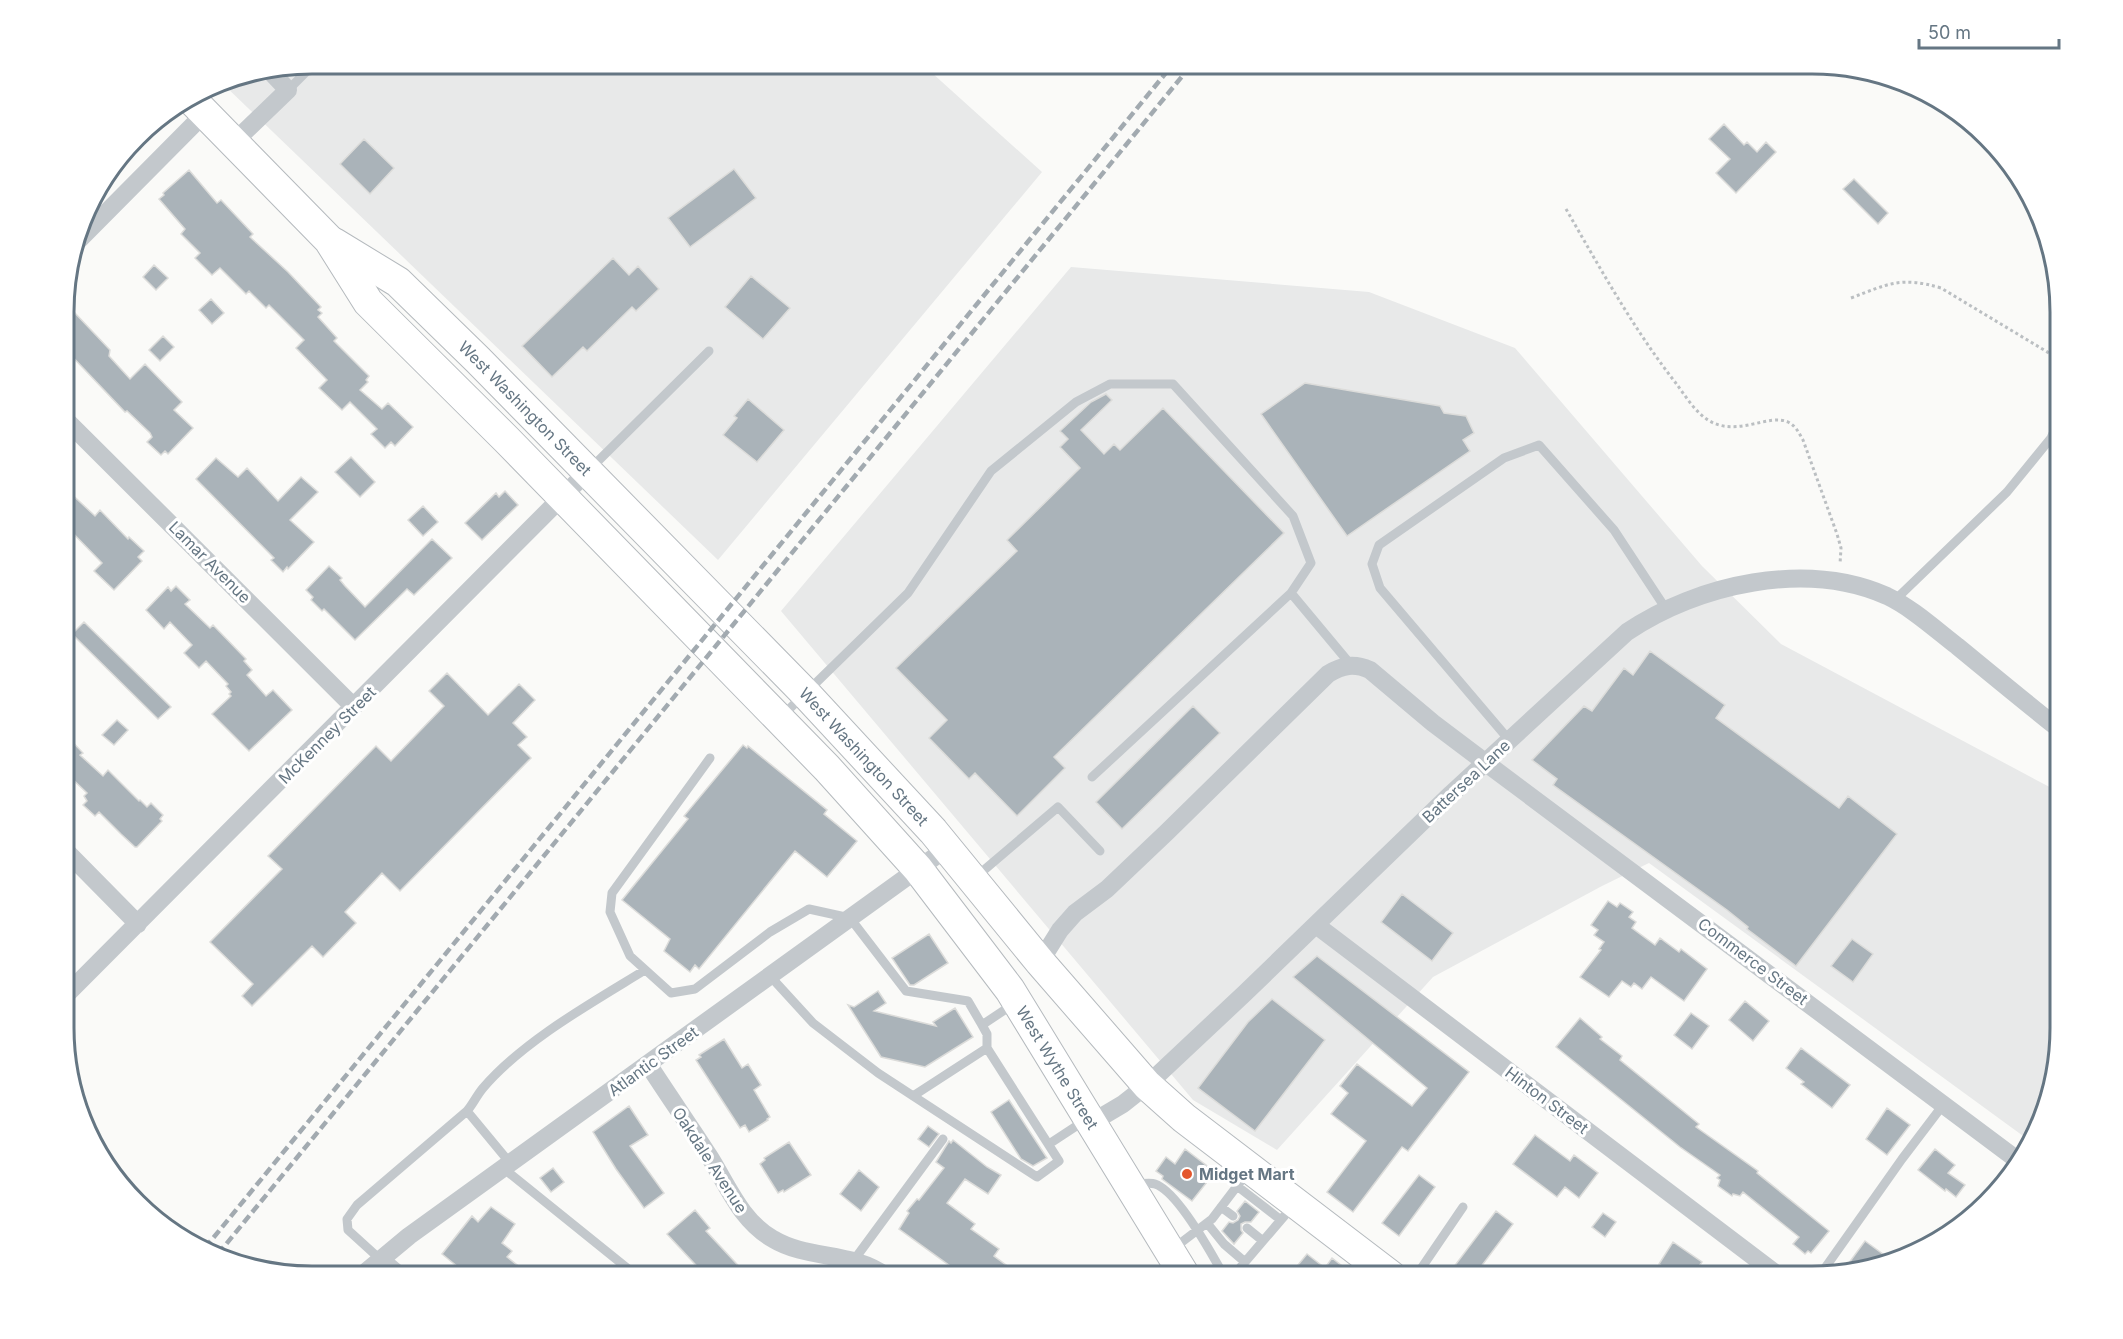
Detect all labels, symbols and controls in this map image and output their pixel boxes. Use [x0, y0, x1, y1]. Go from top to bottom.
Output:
scale bar [1919, 12, 2058, 50]
text: 50 m [1928, 22, 1971, 43]
street label: West Washington Street [454, 337, 596, 480]
street label: Lamar Avenue [165, 517, 255, 607]
street label: McKenney Street [274, 682, 380, 788]
street label: West Washington Street [795, 683, 933, 830]
street label: Battersea Lane [1418, 735, 1514, 827]
street label: Commerce Street [1694, 913, 1812, 1009]
street label: West Wythe Street [1012, 1002, 1103, 1133]
street label: Atlantic Street [604, 1022, 702, 1100]
street label: Hinton Street [1501, 1062, 1593, 1138]
street label: Oakdale Avenue [668, 1103, 752, 1217]
place label: Midget Mart [1199, 1164, 1295, 1184]
marker: Midget Mart [1180, 1167, 1194, 1181]

